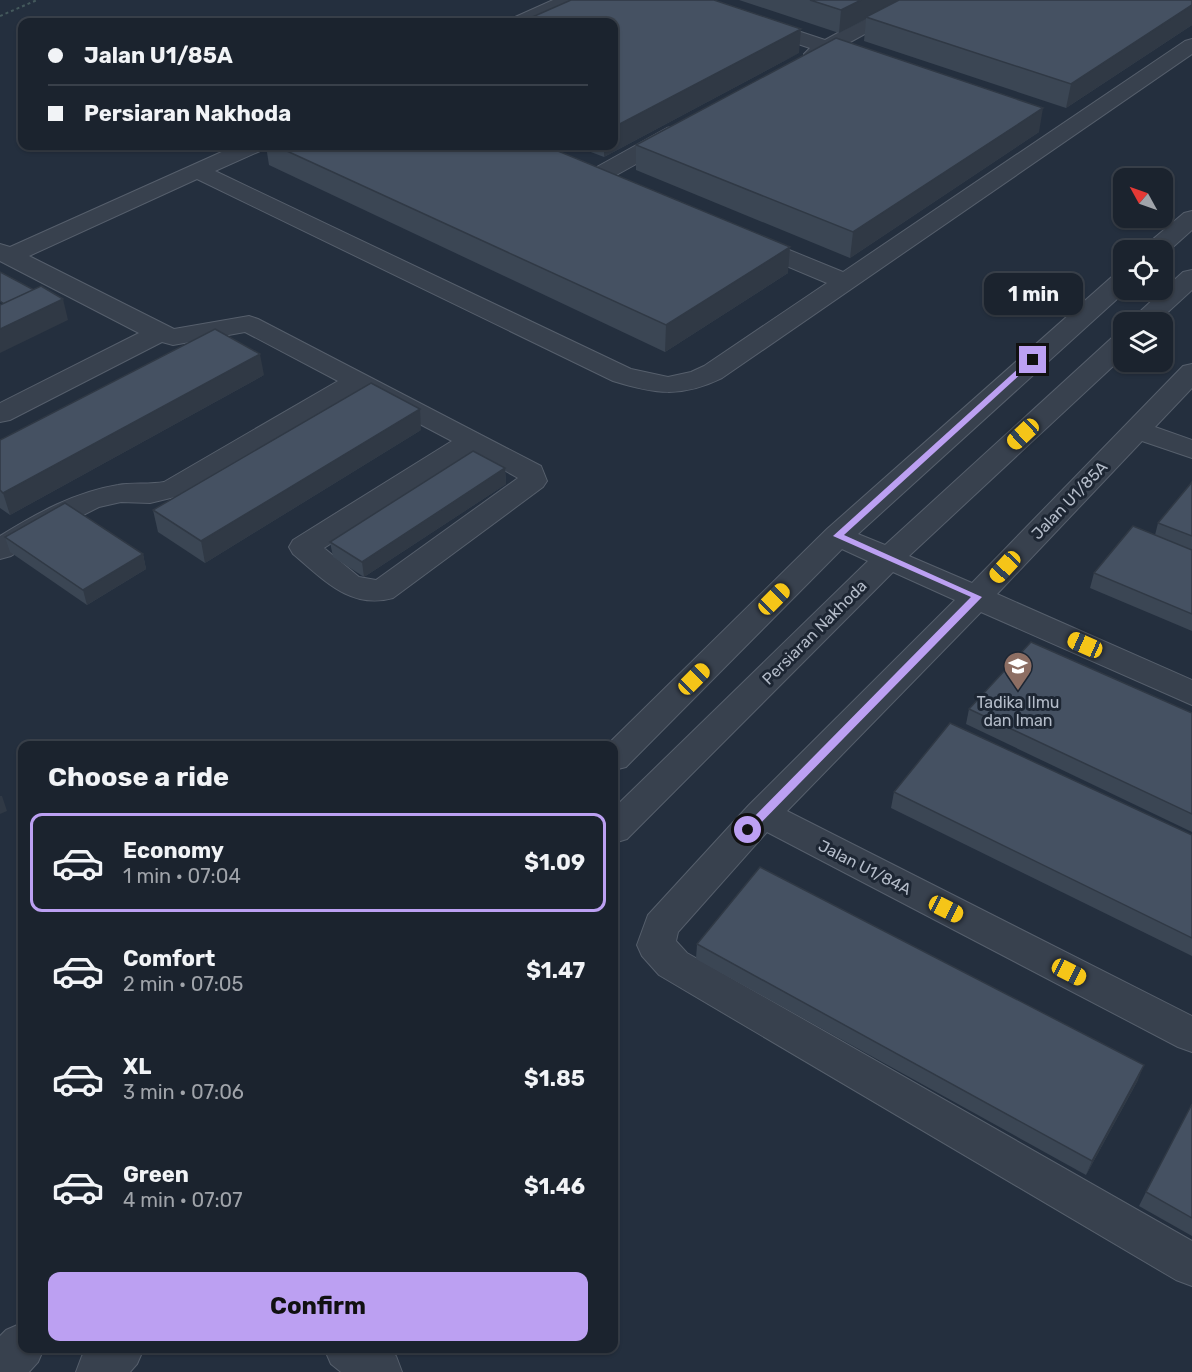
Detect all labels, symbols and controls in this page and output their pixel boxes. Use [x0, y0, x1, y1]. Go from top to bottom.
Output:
text: Jalan U1/85A [84, 42, 233, 69]
text: Persiaran Nakhoda [84, 100, 291, 127]
north arrow [1113, 168, 1173, 228]
map controls [1113, 168, 1173, 372]
button: locate [1113, 240, 1173, 300]
callout: 1 min [984, 273, 1082, 315]
text: 1 min [1008, 282, 1059, 306]
button: layers [1113, 312, 1173, 372]
route end [1019, 346, 1046, 373]
car [1004, 415, 1042, 453]
street label: Jalan U1/85A [1027, 457, 1112, 543]
car [986, 548, 1024, 586]
street label: Persiaran Nakhoda [758, 576, 871, 689]
car [755, 580, 793, 618]
car [1065, 629, 1105, 661]
school or university icon: Tadika Ilmu dan Iman [1002, 650, 1034, 692]
car [675, 660, 713, 698]
place label: Tadika Ilmu dan Iman [977, 693, 1059, 730]
text: Choose a ride [48, 761, 229, 793]
route start [734, 816, 761, 843]
icon: car [51, 836, 105, 890]
street label: Jalan U1/84A [815, 836, 915, 899]
text: Economy [123, 837, 224, 864]
text: $1.09 [524, 849, 585, 876]
text: 1 min · 07:04 [123, 864, 241, 888]
car [926, 893, 966, 925]
icon: car [51, 944, 105, 998]
text: Comfort [123, 945, 215, 972]
car [1049, 956, 1089, 988]
text: $1.47 [526, 957, 585, 984]
text: 2 min · 07:05 [123, 972, 243, 996]
icon: car [51, 1052, 105, 1106]
text: XL [123, 1053, 151, 1080]
text: $1.85 [524, 1065, 585, 1092]
text: 3 min · 07:06 [123, 1080, 244, 1104]
icon: car [51, 1160, 105, 1214]
text: Green [123, 1161, 189, 1188]
text: $1.46 [524, 1173, 585, 1200]
text: 4 min · 07:07 [123, 1188, 243, 1212]
button: Confirm [48, 1272, 588, 1341]

